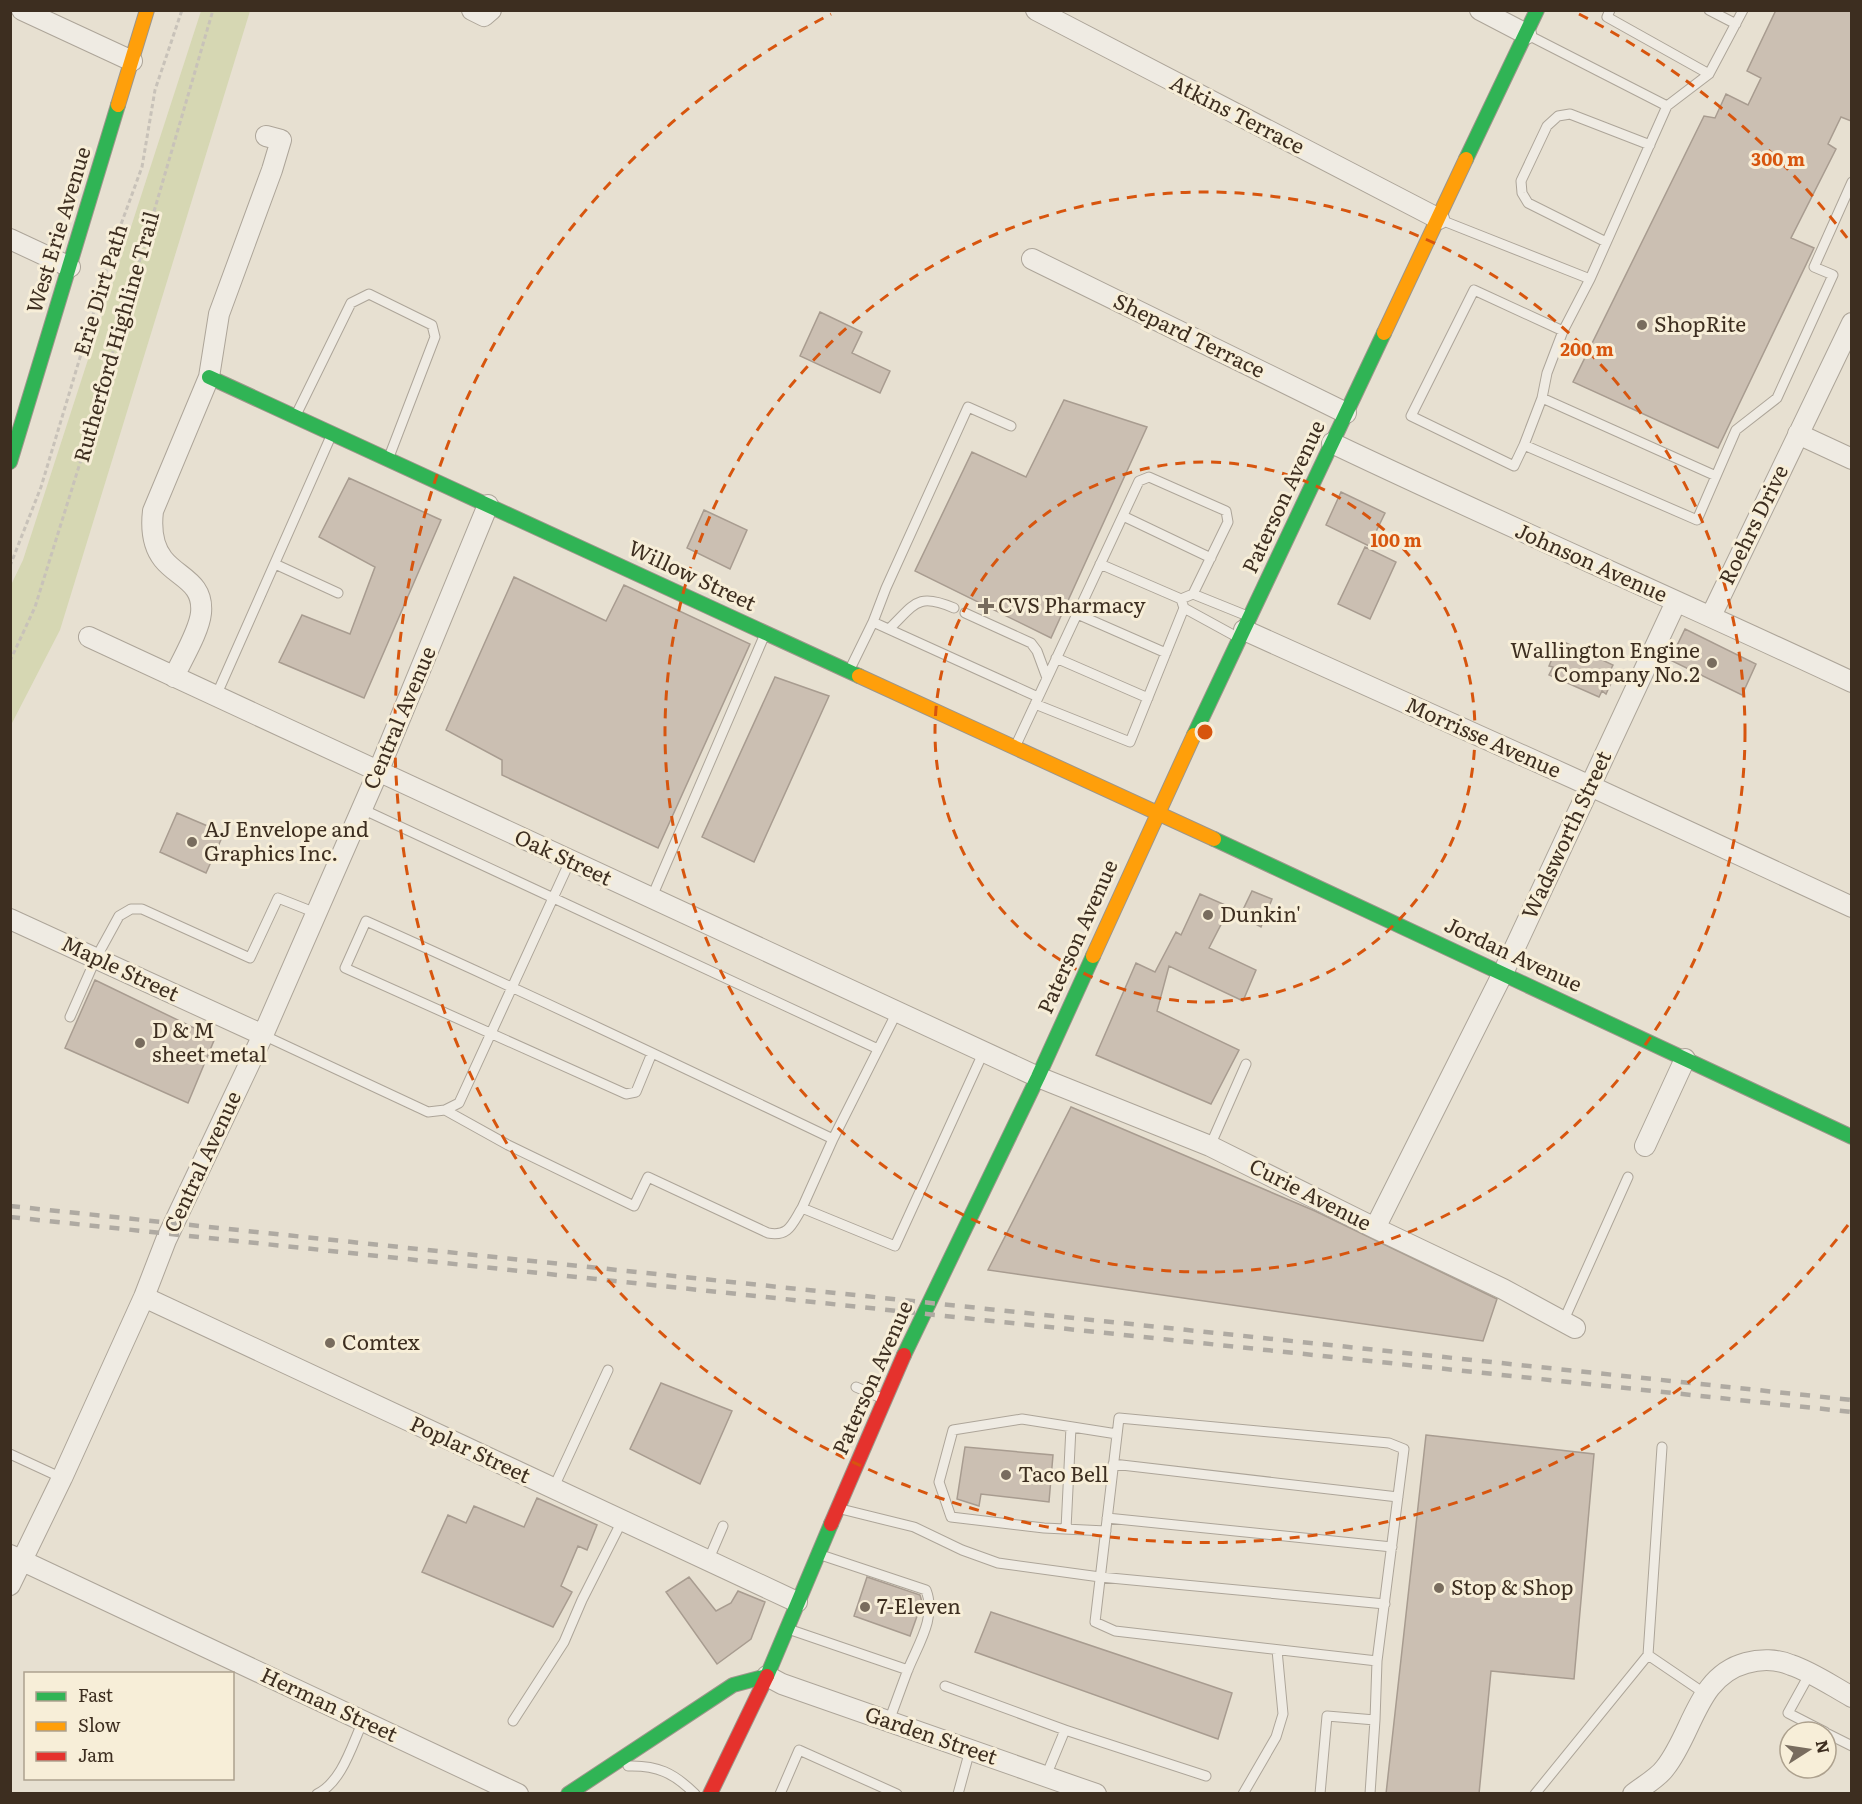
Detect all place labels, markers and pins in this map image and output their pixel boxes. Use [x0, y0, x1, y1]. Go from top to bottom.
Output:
place label: ShopRite [1654, 307, 1746, 338]
marker: ShopRite [1635, 318, 1649, 332]
place label: CVS Pharmacy [998, 588, 1147, 619]
marker: CVS Pharmacy [979, 599, 993, 613]
place label: Wallington Engine Company No.2 [1510, 633, 1700, 688]
marker: Wallington Engine Company No.2 [1705, 656, 1719, 670]
centre of rings [1195, 722, 1215, 742]
place label: AJ Envelope and Graphics Inc. [204, 812, 369, 867]
marker: AJ Envelope and Graphics Inc. [185, 835, 199, 849]
place label: Dunkin' [1220, 897, 1301, 928]
marker: Dunkin' [1201, 908, 1215, 922]
place label: D & M sheet metal [152, 1013, 267, 1068]
marker: D & M sheet metal [133, 1036, 147, 1050]
place label: Comtex [342, 1325, 420, 1356]
marker: Comtex [323, 1336, 337, 1350]
place label: Taco Bell [1018, 1457, 1109, 1488]
marker: Taco Bell [999, 1468, 1013, 1482]
place label: Stop & Shop [1451, 1570, 1574, 1601]
marker: Stop & Shop [1432, 1581, 1446, 1595]
place label: 7-Eleven [877, 1589, 961, 1620]
marker: 7-Eleven [858, 1600, 872, 1614]

